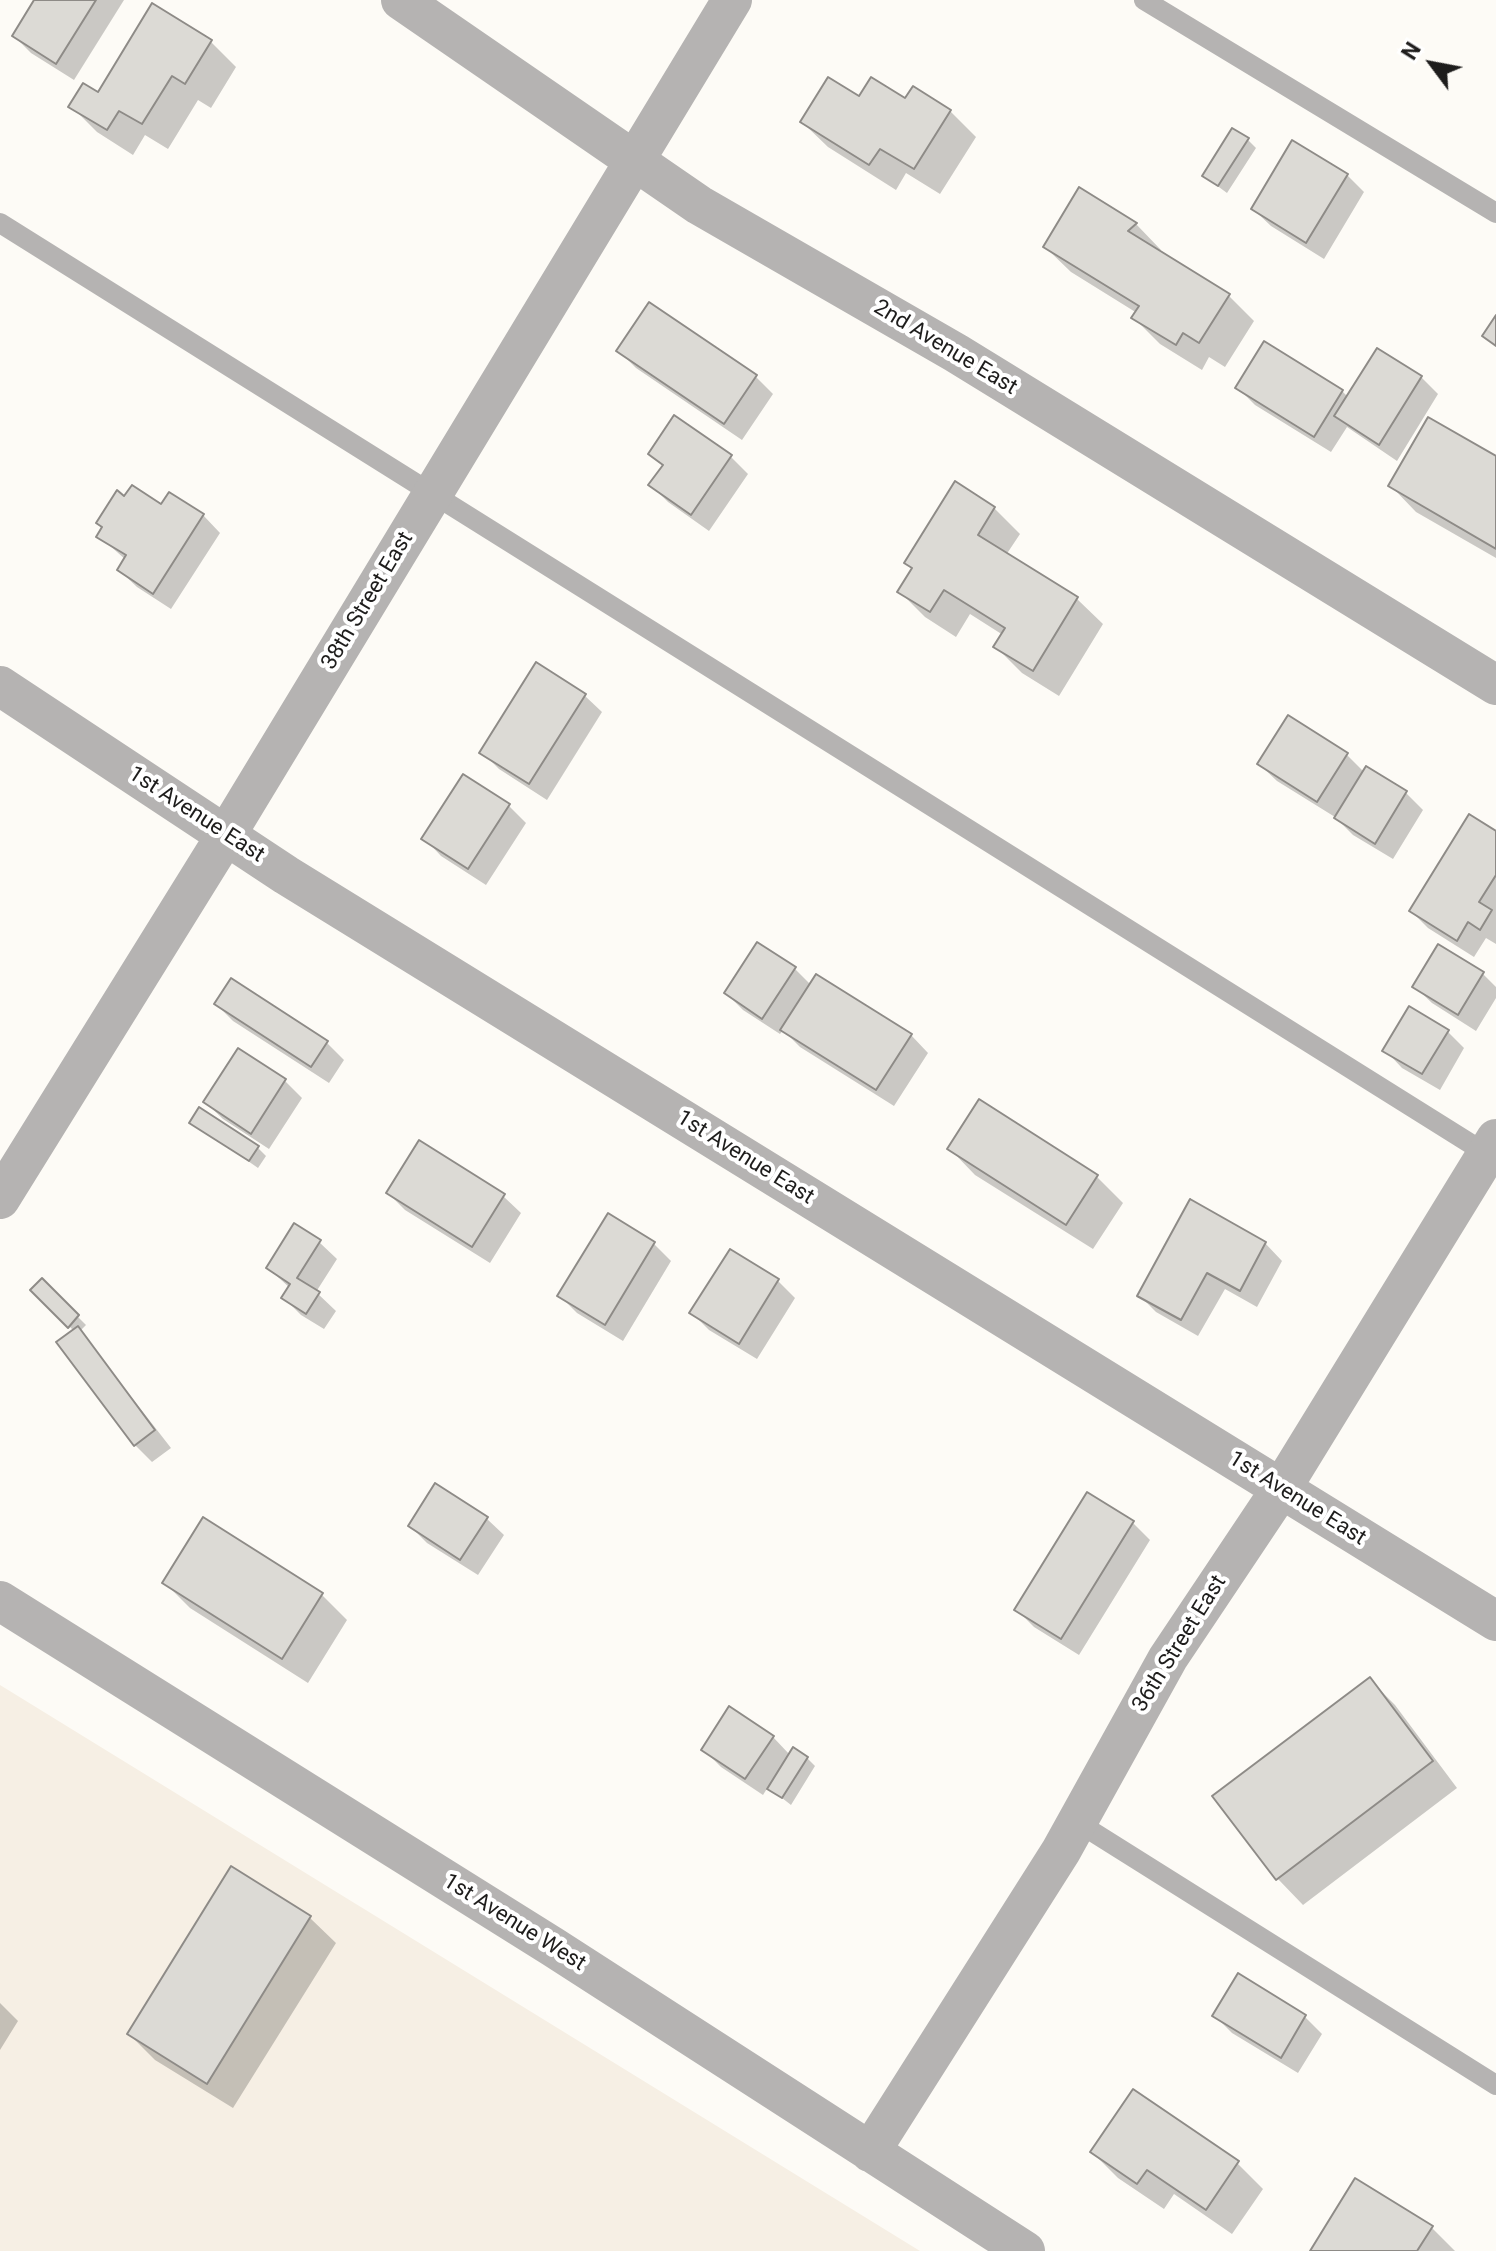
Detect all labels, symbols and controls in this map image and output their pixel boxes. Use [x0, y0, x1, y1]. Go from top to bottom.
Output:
north arrow [1392, 24, 1472, 104]
text: N [1397, 38, 1426, 64]
street label: 2nd Avenue East [868, 295, 1022, 401]
street label: 38th Street East [317, 527, 419, 675]
street label: 1st Avenue East [123, 761, 269, 869]
street label: 1st Avenue East [672, 1105, 818, 1211]
street label: 1st Avenue East [1224, 1446, 1370, 1552]
street label: 36th Street East [1127, 1571, 1233, 1717]
street label: 1st Avenue West [438, 1869, 590, 1977]

